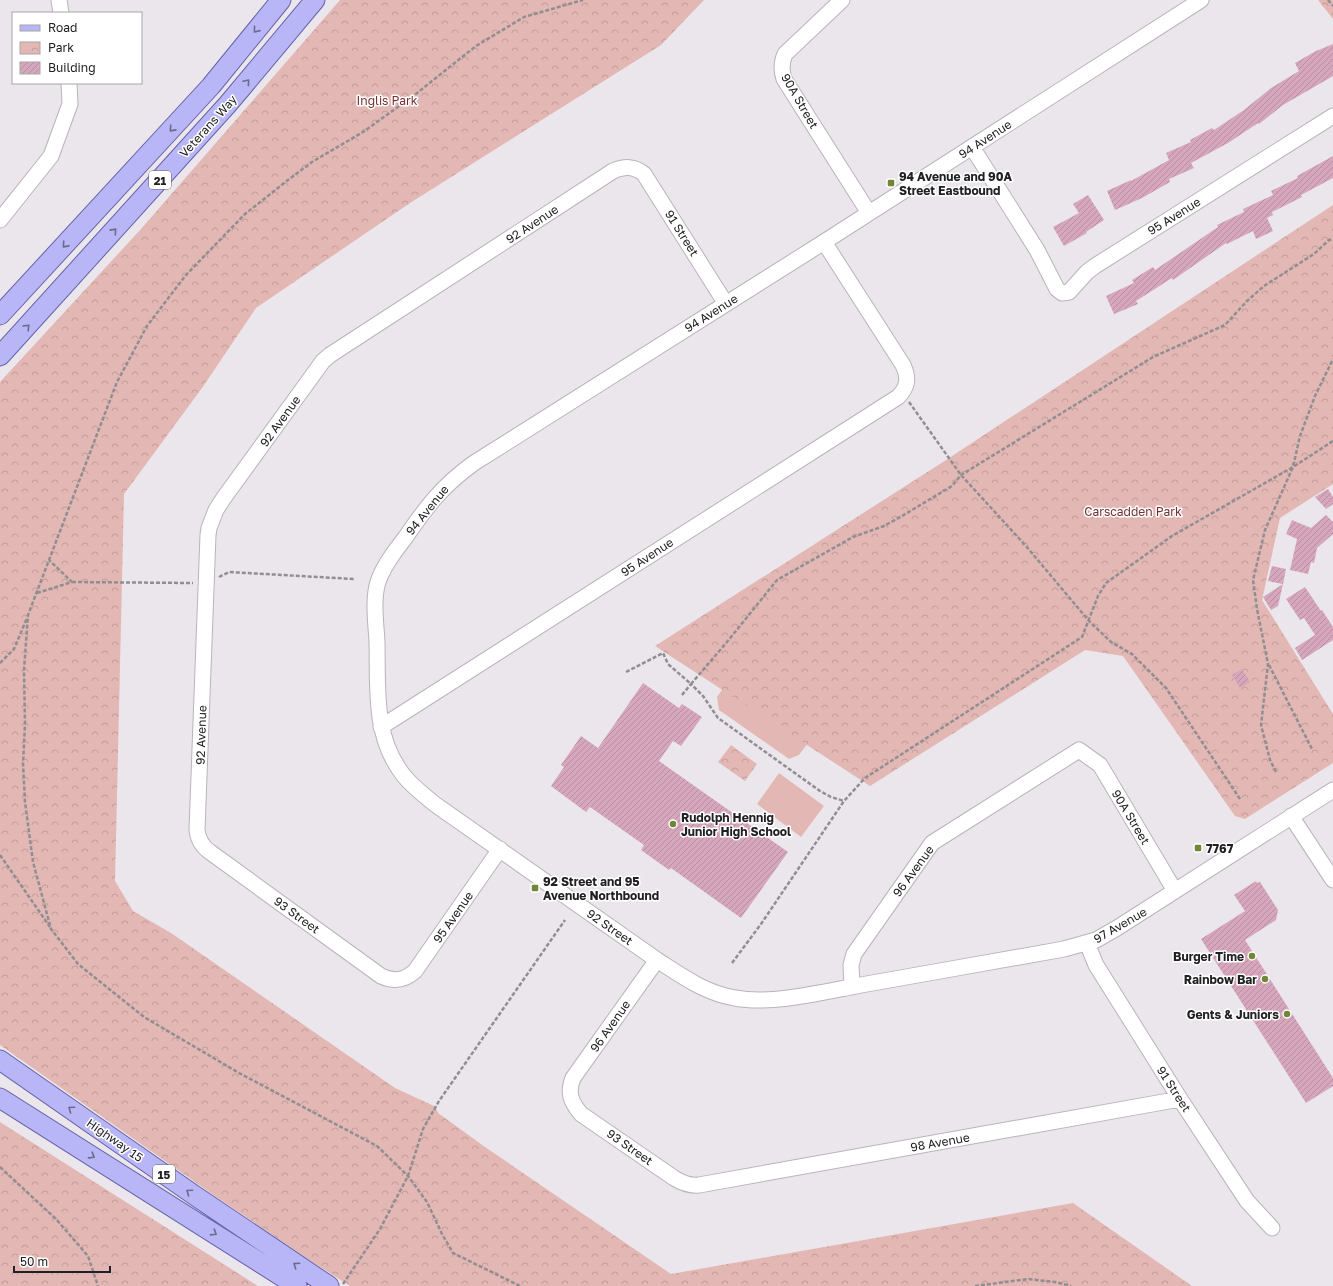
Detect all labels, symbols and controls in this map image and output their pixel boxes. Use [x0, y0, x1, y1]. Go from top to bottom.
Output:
legend [12, 12, 142, 84]
text: Road [48, 20, 77, 35]
one-way arrow [254, 26, 261, 33]
text: Park [48, 40, 74, 55]
text: Building [48, 60, 96, 75]
street label: 90A Street [778, 71, 822, 131]
one-way arrow [242, 79, 249, 86]
street label: Veterans Way [176, 92, 240, 160]
park label: Inglis Park [357, 93, 418, 108]
street label: 94 Avenue [956, 116, 1014, 162]
one-way arrow [169, 124, 176, 131]
place label: 94 Avenue and 90A Street Eastbound [899, 169, 1013, 198]
road number: 21 [149, 171, 171, 189]
marker: 94 Avenue and 90A Street Eastbound [886, 178, 896, 188]
street label: 95 Avenue [1145, 194, 1203, 238]
street label: 92 Avenue [503, 201, 561, 247]
street label: 91 Street [662, 207, 702, 259]
one-way arrow [109, 228, 116, 236]
one-way arrow [62, 240, 70, 248]
street label: 94 Avenue [682, 291, 740, 335]
one-way arrow [22, 325, 29, 332]
street label: 92 Avenue [256, 392, 304, 450]
street label: 94 Avenue [402, 482, 452, 538]
park label: Carscadden Park [1084, 504, 1182, 519]
street label: 95 Avenue [618, 534, 676, 580]
street label: 92 Avenue [192, 705, 210, 765]
street label: 90A Street [1109, 787, 1153, 847]
place label: Rudolph Hennig Junior High School [681, 810, 791, 839]
marker: Rudolph Hennig Junior High School [668, 819, 678, 829]
place label: 7767 [1206, 841, 1234, 856]
street label: 96 Avenue [889, 842, 937, 900]
marker: 7767 [1193, 843, 1203, 853]
place label: 92 Street and 95 Avenue Northbound [543, 874, 659, 903]
marker: 92 Street and 95 Avenue Northbound [530, 883, 540, 893]
street label: 95 Avenue [430, 888, 476, 946]
street label: 93 Street [271, 893, 323, 937]
street label: 97 Avenue [1091, 904, 1149, 946]
street label: 92 Street [584, 906, 636, 948]
place label: Burger Time [1173, 949, 1244, 964]
marker: Burger Time [1247, 951, 1257, 961]
place label: Rainbow Bar [1184, 972, 1257, 987]
marker: Rainbow Bar [1260, 974, 1270, 984]
street label: 96 Avenue [587, 997, 633, 1055]
place label: Gents & Juniors [1187, 1007, 1279, 1022]
marker: Gents & Juniors [1282, 1009, 1292, 1019]
street label: 91 Street [1154, 1063, 1194, 1115]
one-way arrow [68, 1107, 75, 1114]
street label: Highway 15 [84, 1115, 146, 1165]
street label: 93 Street [604, 1126, 656, 1168]
street label: 98 Avenue [909, 1129, 971, 1155]
one-way arrow [88, 1152, 95, 1159]
road number: 15 [153, 1165, 175, 1183]
one-way arrow [186, 1189, 193, 1197]
one-way arrow [210, 1229, 217, 1236]
scale bar [14, 1248, 110, 1274]
text: 50 m [20, 1254, 48, 1269]
one-way arrow [294, 1262, 301, 1269]

